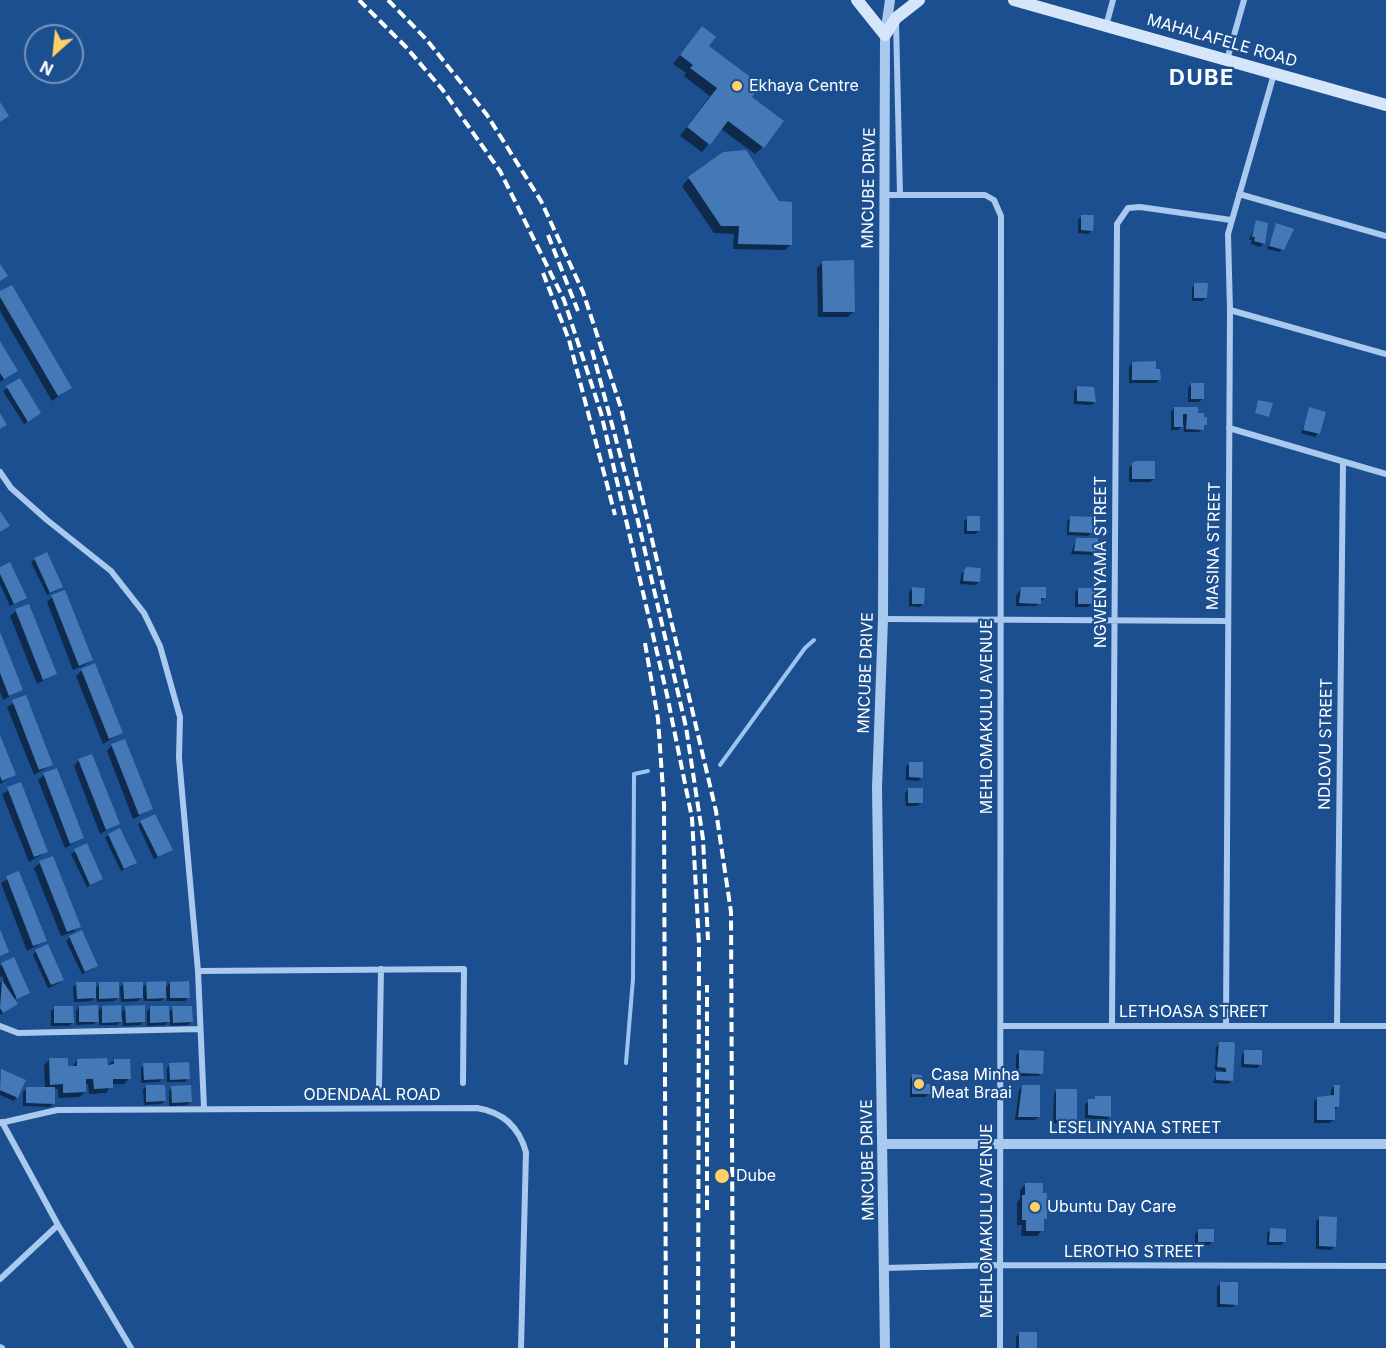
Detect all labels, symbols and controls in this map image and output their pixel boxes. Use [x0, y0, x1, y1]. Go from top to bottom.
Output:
street label: MAHALAFELE ROAD [1145, 10, 1299, 72]
north arrow [24, 24, 84, 84]
text: N [37, 57, 57, 80]
district label: DUBE [1169, 65, 1235, 91]
place label: Ekhaya Centre [749, 76, 859, 96]
marker: Ekhaya Centre [730, 79, 744, 93]
street label: MNCUBE DRIVE [858, 127, 880, 249]
street label: NGWENYAMA STREET [1091, 476, 1111, 648]
street label: MASINA STREET [1203, 482, 1225, 610]
street label: MNCUBE DRIVE [854, 612, 878, 734]
street label: MEHLOMAKULU AVENUE [977, 620, 997, 814]
street label: NDLOVU STREET [1315, 678, 1337, 810]
street label: LETHOASA STREET [1119, 1002, 1269, 1022]
place label: Casa Minha Meat Braai [931, 1065, 1020, 1103]
marker: Casa Minha Meat Braai [912, 1077, 926, 1091]
street label: ODENDAAL ROAD [304, 1085, 440, 1105]
street label: MNCUBE DRIVE [857, 1099, 879, 1221]
street label: LESELINYANA STREET [1049, 1118, 1221, 1138]
street label: MEHLOMAKULU AVENUE [977, 1124, 997, 1318]
place label: Dube [736, 1166, 776, 1186]
marker: Dube [713, 1167, 731, 1185]
place label: Ubuntu Day Care [1047, 1197, 1176, 1217]
marker: Ubuntu Day Care [1028, 1200, 1042, 1214]
street label: LEROTHO STREET [1064, 1242, 1204, 1262]

